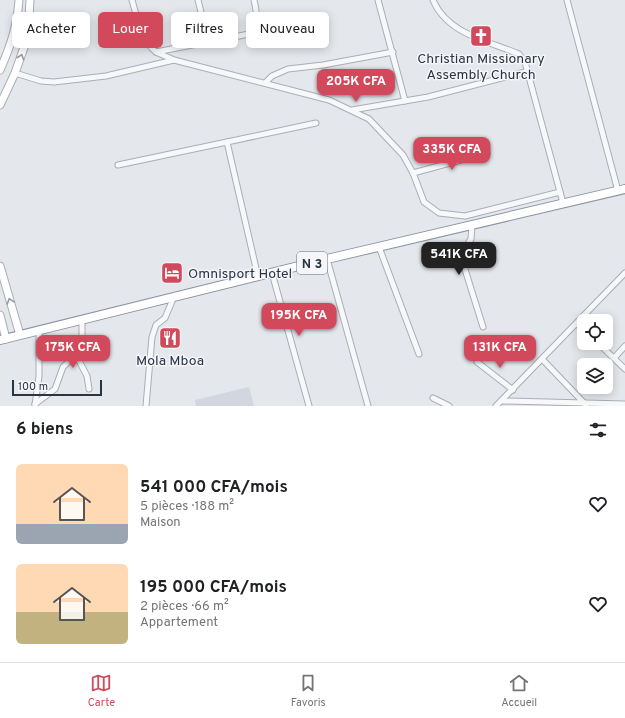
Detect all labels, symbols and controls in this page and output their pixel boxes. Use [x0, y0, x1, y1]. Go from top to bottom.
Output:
chip: Acheter [12, 12, 90, 48]
chip: Louer [98, 12, 163, 48]
chip: Filtres [171, 12, 238, 48]
chip: Nouveau [246, 12, 329, 48]
church icon: Christian Missionary Assembly Church [468, 23, 494, 49]
place label: Christian Missionary Assembly Church [417, 51, 545, 84]
one-way arrow [16, 53, 25, 60]
pin: 205K CFA [315, 69, 397, 103]
text: 205K CFA [326, 74, 386, 90]
pin: 335K CFA [411, 137, 493, 171]
text: 335K CFA [422, 142, 482, 158]
pin: 541K CFA [418, 242, 500, 276]
text: 541K CFA [430, 247, 488, 263]
road number: N 3 [297, 252, 327, 274]
hotel icon: Omnisport Hotel [159, 260, 185, 286]
place label: Omnisport Hotel [188, 266, 292, 283]
one-way arrow [6, 297, 15, 304]
pin: 195K CFA [258, 303, 340, 337]
text: 195K CFA [271, 308, 327, 324]
map controls [577, 314, 613, 394]
button: locate [577, 314, 613, 350]
restaurant icon: Mola Mboa [157, 325, 183, 351]
pin: 175K CFA [32, 335, 114, 369]
pin: 131K CFA [459, 335, 541, 369]
text: 175K CFA [45, 340, 101, 356]
text: 131K CFA [473, 340, 527, 356]
place label: Mola Mboa [136, 353, 204, 370]
button: layers [577, 358, 613, 394]
scale bar [12, 378, 102, 397]
text: 100 m [18, 380, 48, 394]
text: 6 biens [16, 419, 73, 441]
icon: filters [587, 419, 609, 441]
text: 541 000 CFA/mois [140, 477, 288, 499]
icon: home [48, 480, 96, 528]
icon: heart [587, 493, 609, 515]
text: 5 pièces · 188 m² [140, 499, 234, 515]
text: Maison [140, 515, 181, 531]
text: 195 000 CFA/mois [140, 577, 287, 599]
icon: home [48, 580, 96, 628]
icon: heart [587, 593, 609, 615]
text: 2 pièces · 66 m² [140, 599, 229, 615]
text: Appartement [140, 615, 218, 631]
tab: Carte [88, 672, 115, 710]
tab: Favoris [291, 672, 326, 710]
tab: Accueil [501, 672, 537, 710]

